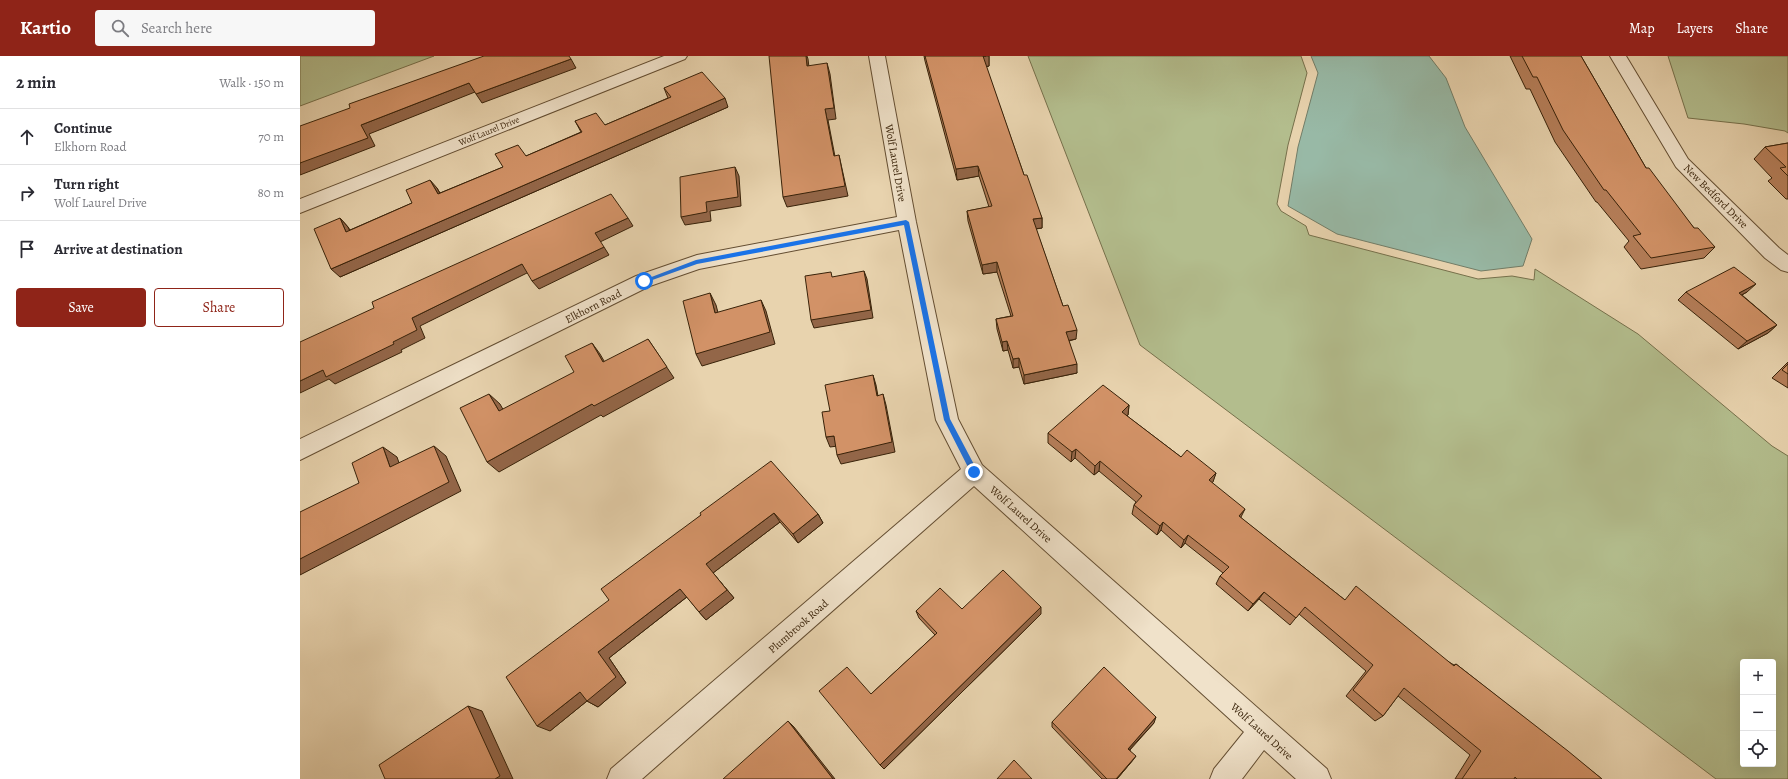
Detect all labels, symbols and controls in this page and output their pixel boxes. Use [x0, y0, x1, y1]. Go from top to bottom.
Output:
search box [95, 10, 375, 46]
text: Kartio [20, 15, 71, 41]
icon: search [109, 17, 131, 39]
text: Search here [141, 18, 212, 38]
text: Map [1629, 19, 1655, 38]
text: Layers [1677, 19, 1713, 38]
text: Share [1735, 19, 1768, 38]
text: 2 min [16, 71, 56, 94]
text: Walk · 150 m [219, 74, 284, 91]
street label: Wolf Laurel Drive [456, 113, 521, 149]
text: Continue [54, 118, 112, 138]
street label: Wolf Laurel Drive [881, 122, 910, 203]
icon: ahead [16, 126, 38, 148]
text: 70 m [258, 128, 284, 145]
text: Elkhorn Road [54, 138, 126, 155]
street label: New Bedford Drive [1680, 161, 1751, 232]
text: Turn right [54, 174, 119, 194]
icon: right [16, 182, 38, 204]
text: 80 m [257, 184, 284, 201]
text: Wolf Laurel Drive [54, 194, 147, 211]
icon: arrive [16, 238, 38, 260]
text: Arrive at destination [54, 239, 183, 259]
route start [635, 272, 653, 290]
street label: Elkhorn Road [563, 286, 624, 327]
button: Save [16, 288, 146, 327]
button: Share [154, 288, 284, 327]
route end [965, 463, 983, 481]
street label: Wolf Laurel Drive [986, 482, 1055, 546]
street label: Plumbrook Road [765, 596, 832, 657]
map controls [1740, 659, 1776, 767]
button: + [1740, 659, 1776, 695]
button: − [1740, 695, 1776, 731]
street label: Wolf Laurel Drive [1227, 699, 1296, 763]
button: locate [1740, 731, 1776, 767]

